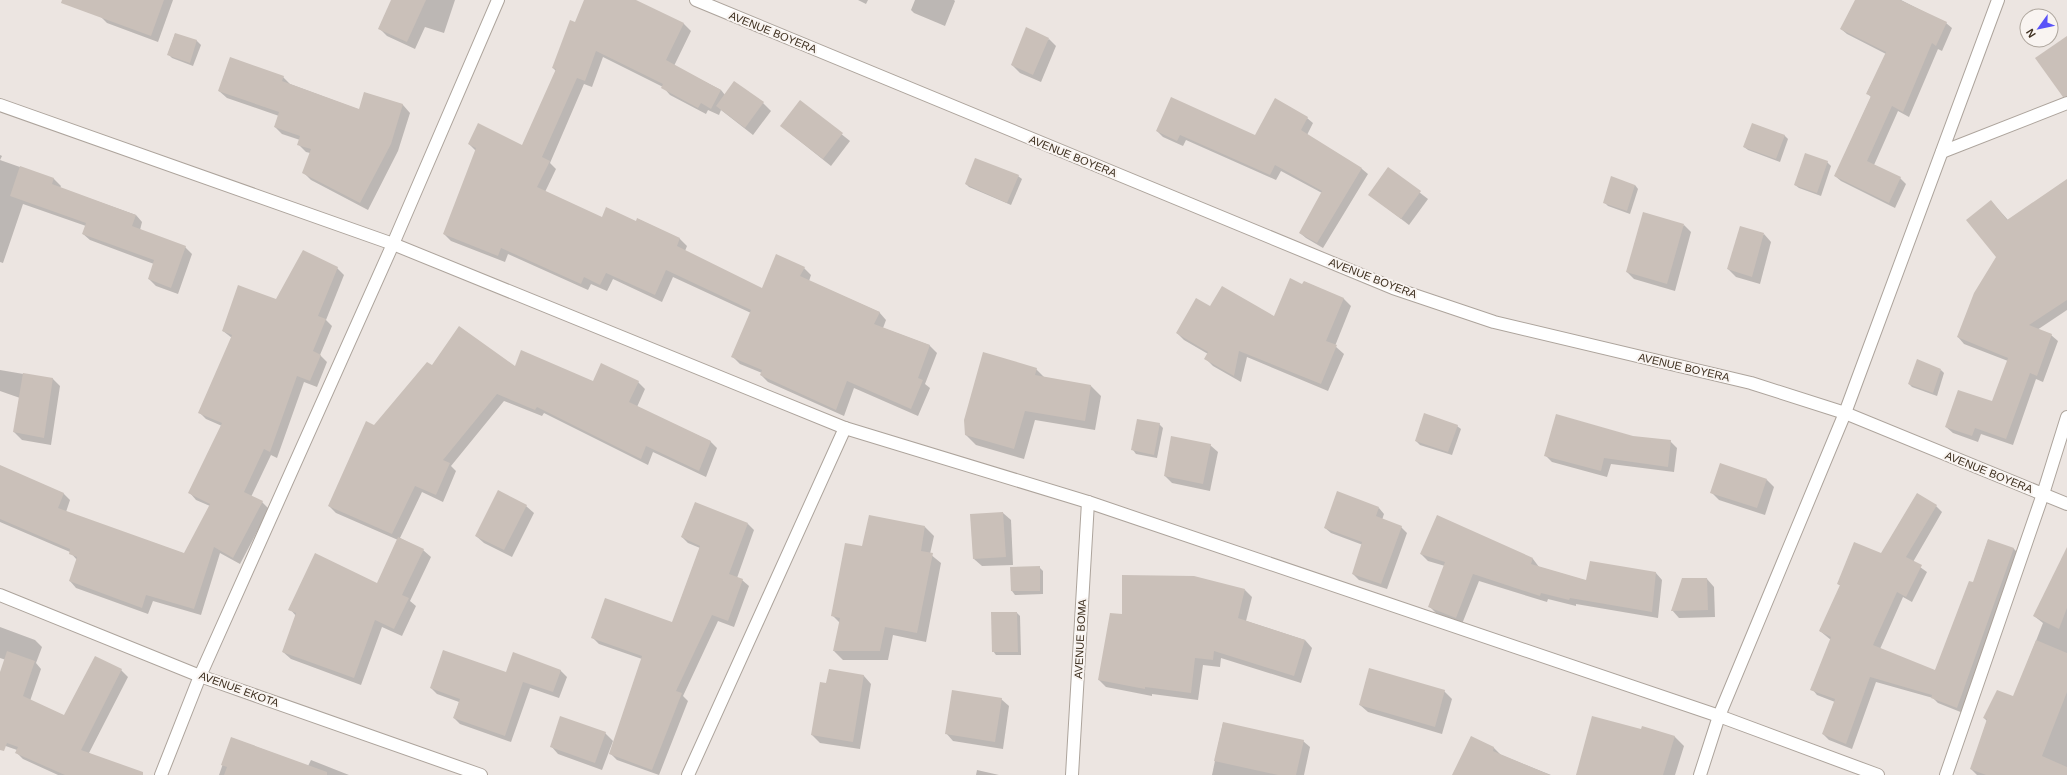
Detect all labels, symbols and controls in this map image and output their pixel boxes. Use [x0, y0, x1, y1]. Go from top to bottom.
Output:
north arrow [2019, 8, 2059, 48]
street label: AVENUE BOYERA [727, 9, 819, 55]
text: N [2023, 27, 2038, 40]
street label: AVENUE BOYERA [1027, 133, 1119, 179]
street label: AVENUE BOYERA [1327, 256, 1419, 301]
street label: AVENUE BOYERA [1637, 351, 1731, 383]
street label: AVENUE BOYERA [1943, 449, 2035, 495]
street label: AVENUE BOMA [1072, 598, 1088, 679]
street label: AVENUE EKOTA [198, 669, 281, 709]

